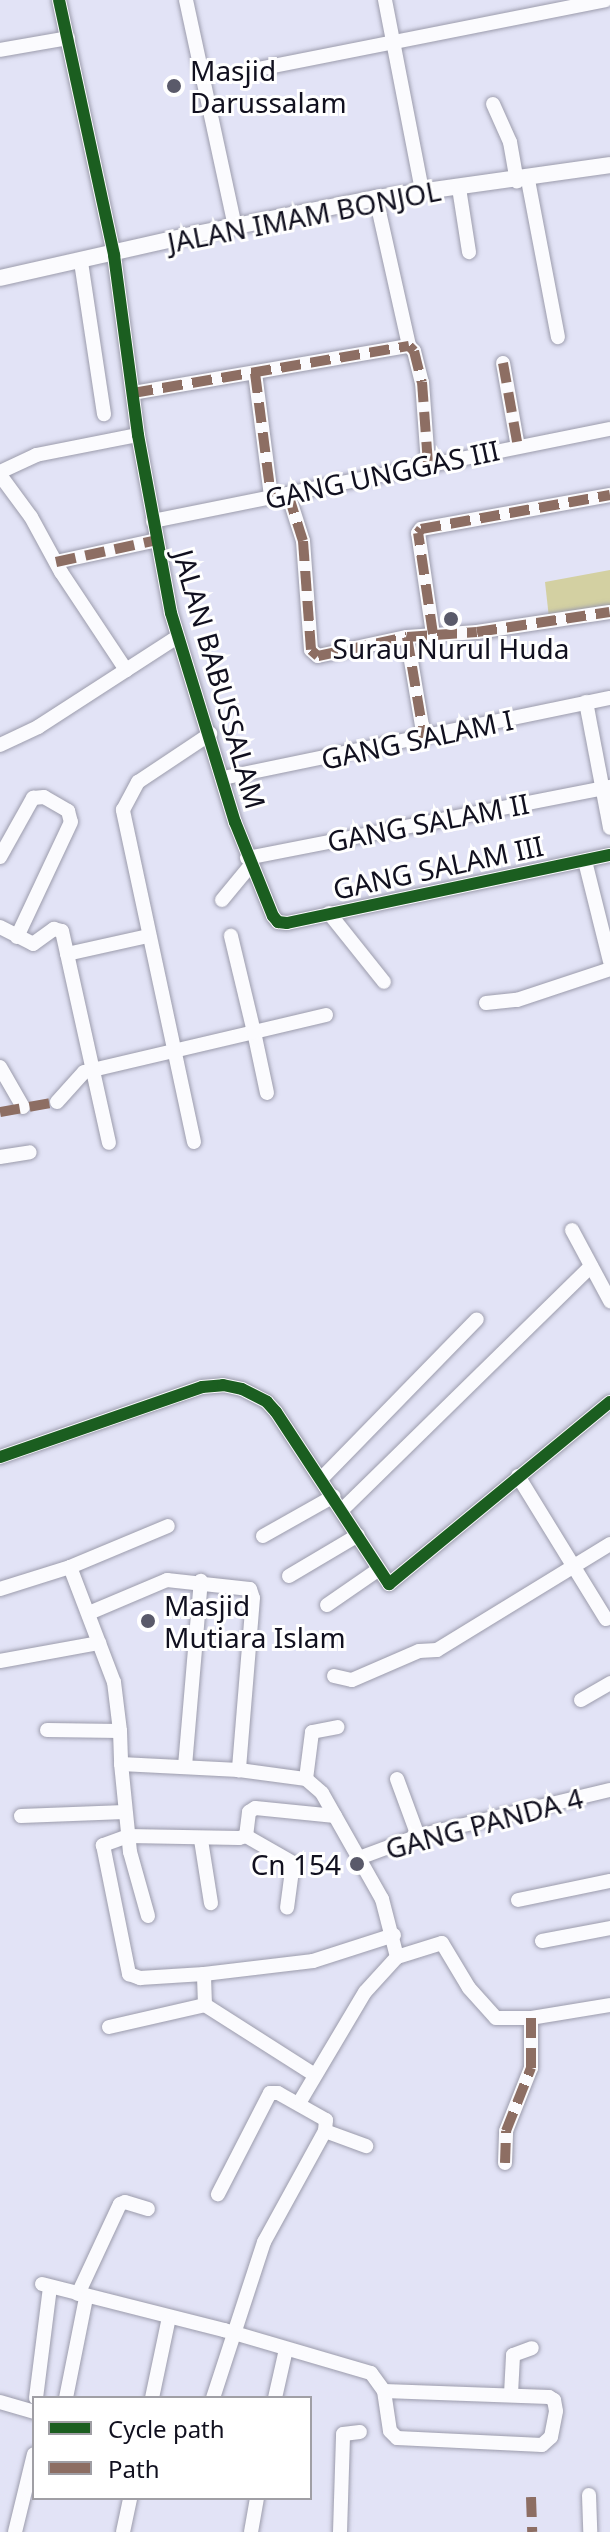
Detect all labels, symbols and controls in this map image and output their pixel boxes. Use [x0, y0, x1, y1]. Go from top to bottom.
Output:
place label: Masjid Darussalam [190, 53, 347, 119]
marker: Masjid Darussalam [165, 77, 183, 95]
street label: JALAN IMAM BONJOL [165, 173, 443, 259]
street label: GANG UNGGAS III [262, 433, 502, 515]
street label: JALAN BABUSSALAM [167, 546, 273, 812]
marker: Surau Nurul Huda [442, 610, 460, 628]
place label: Surau Nurul Huda [333, 631, 569, 665]
street label: GANG SALAM I [318, 702, 516, 776]
street label: GANG SALAM II [324, 786, 532, 858]
street label: GANG SALAM III [330, 828, 546, 906]
place label: Masjid Mutiara Islam [164, 1588, 346, 1654]
marker: Masjid Mutiara Islam [139, 1612, 157, 1630]
street label: GANG PANDA 4 [382, 1781, 586, 1865]
place label: Cn 154 [251, 1847, 341, 1881]
marker: Cn 154 [348, 1855, 366, 1873]
legend [32, 2396, 312, 2500]
text: Cycle path [108, 2412, 225, 2445]
text: Path [108, 2452, 159, 2485]

